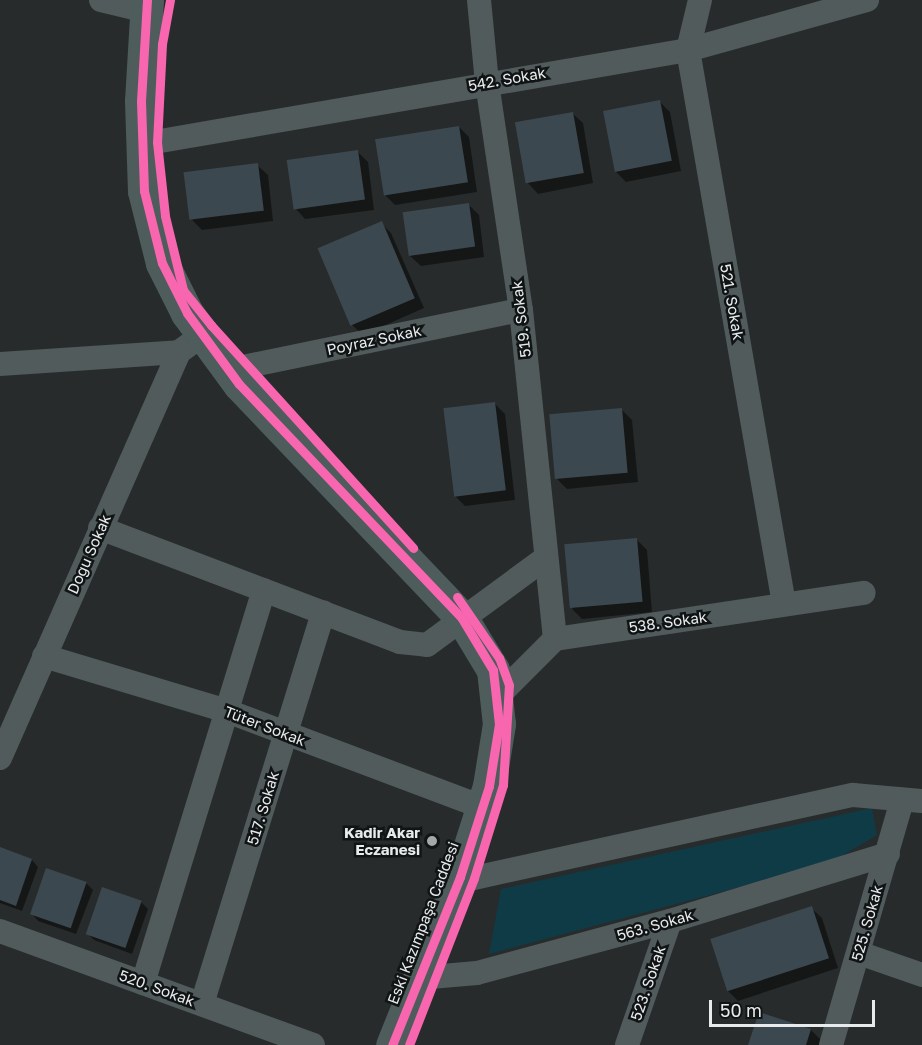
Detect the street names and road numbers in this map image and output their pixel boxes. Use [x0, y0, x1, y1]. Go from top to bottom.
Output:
street label: 542. Sokak [467, 63, 547, 95]
street label: 521. Sokak [716, 263, 748, 341]
street label: 519. Sokak [507, 280, 535, 358]
street label: Poyraz Sokak [325, 321, 423, 359]
street label: Doğu Sokak [63, 511, 115, 597]
street label: 538. Sokak [628, 608, 708, 636]
street label: Tüter Sokak [222, 702, 308, 750]
street label: 517. Sokak [243, 769, 283, 847]
street label: Eski Kazımpaşa Caddesi [384, 839, 462, 1007]
street label: 525. Sokak [848, 883, 886, 963]
street label: 563. Sokak [615, 906, 695, 944]
street label: 523. Sokak [627, 943, 669, 1023]
street label: 520. Sokak [117, 966, 197, 1010]

